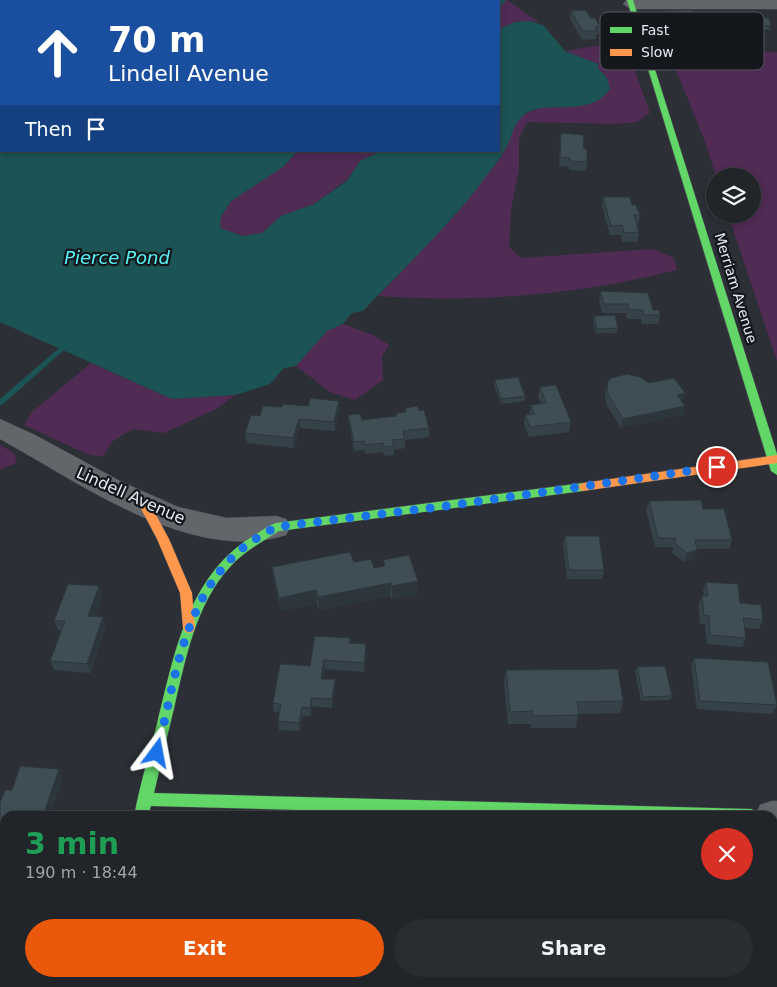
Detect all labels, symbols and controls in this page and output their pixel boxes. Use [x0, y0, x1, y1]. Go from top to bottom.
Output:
legend [600, 12, 764, 70]
icon: ahead [25, 20, 90, 85]
text: 70 m [108, 20, 205, 60]
text: Fast [641, 22, 670, 38]
text: Slow [641, 44, 674, 60]
text: Lindell Avenue [108, 61, 269, 86]
icon: arrive [82, 115, 110, 143]
text: Then [25, 118, 72, 140]
map controls [706, 168, 761, 223]
button: layers [706, 168, 761, 223]
street label: Merriam Avenue [712, 231, 760, 345]
water label: Pierce Pond [64, 247, 170, 268]
pin [696, 446, 738, 488]
icon: arrive [703, 453, 731, 481]
street label: Lindell Avenue [74, 463, 188, 528]
position arrow [130, 726, 182, 778]
text: 3 min [25, 826, 119, 861]
button: close [701, 828, 753, 880]
text: 190 m · 18:44 [25, 863, 138, 882]
button: Exit [25, 919, 384, 977]
button: Share [394, 919, 753, 977]

